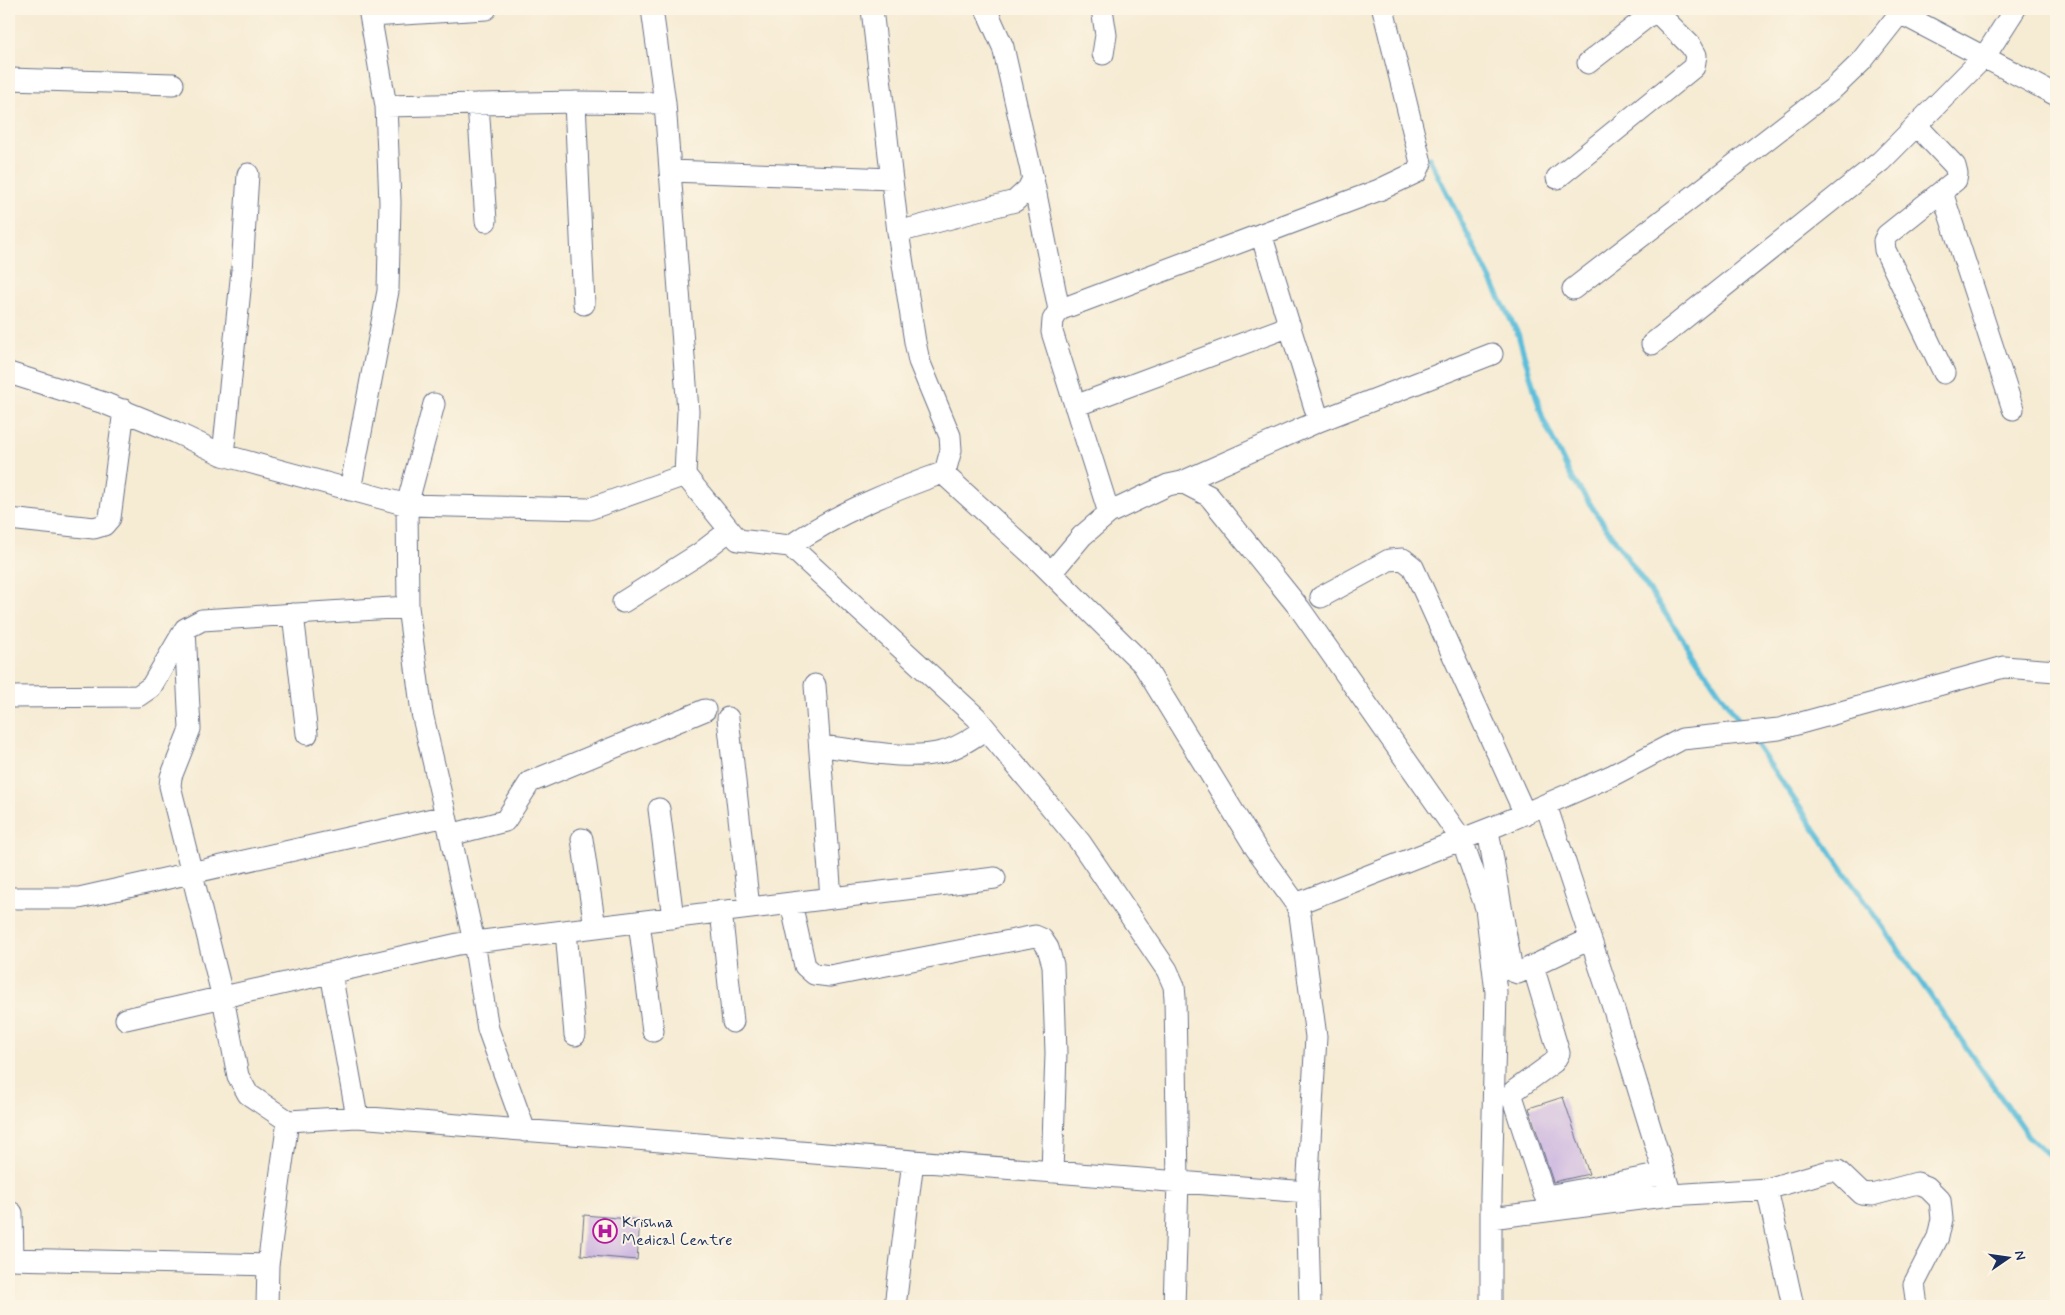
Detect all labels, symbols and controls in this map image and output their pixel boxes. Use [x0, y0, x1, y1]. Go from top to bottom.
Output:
place label: Krishna Medical Centre [622, 1212, 732, 1251]
hospital icon: Krishna Medical Centre [592, 1218, 618, 1244]
north arrow [1982, 1232, 2032, 1282]
text: N [2010, 1249, 2030, 1262]

